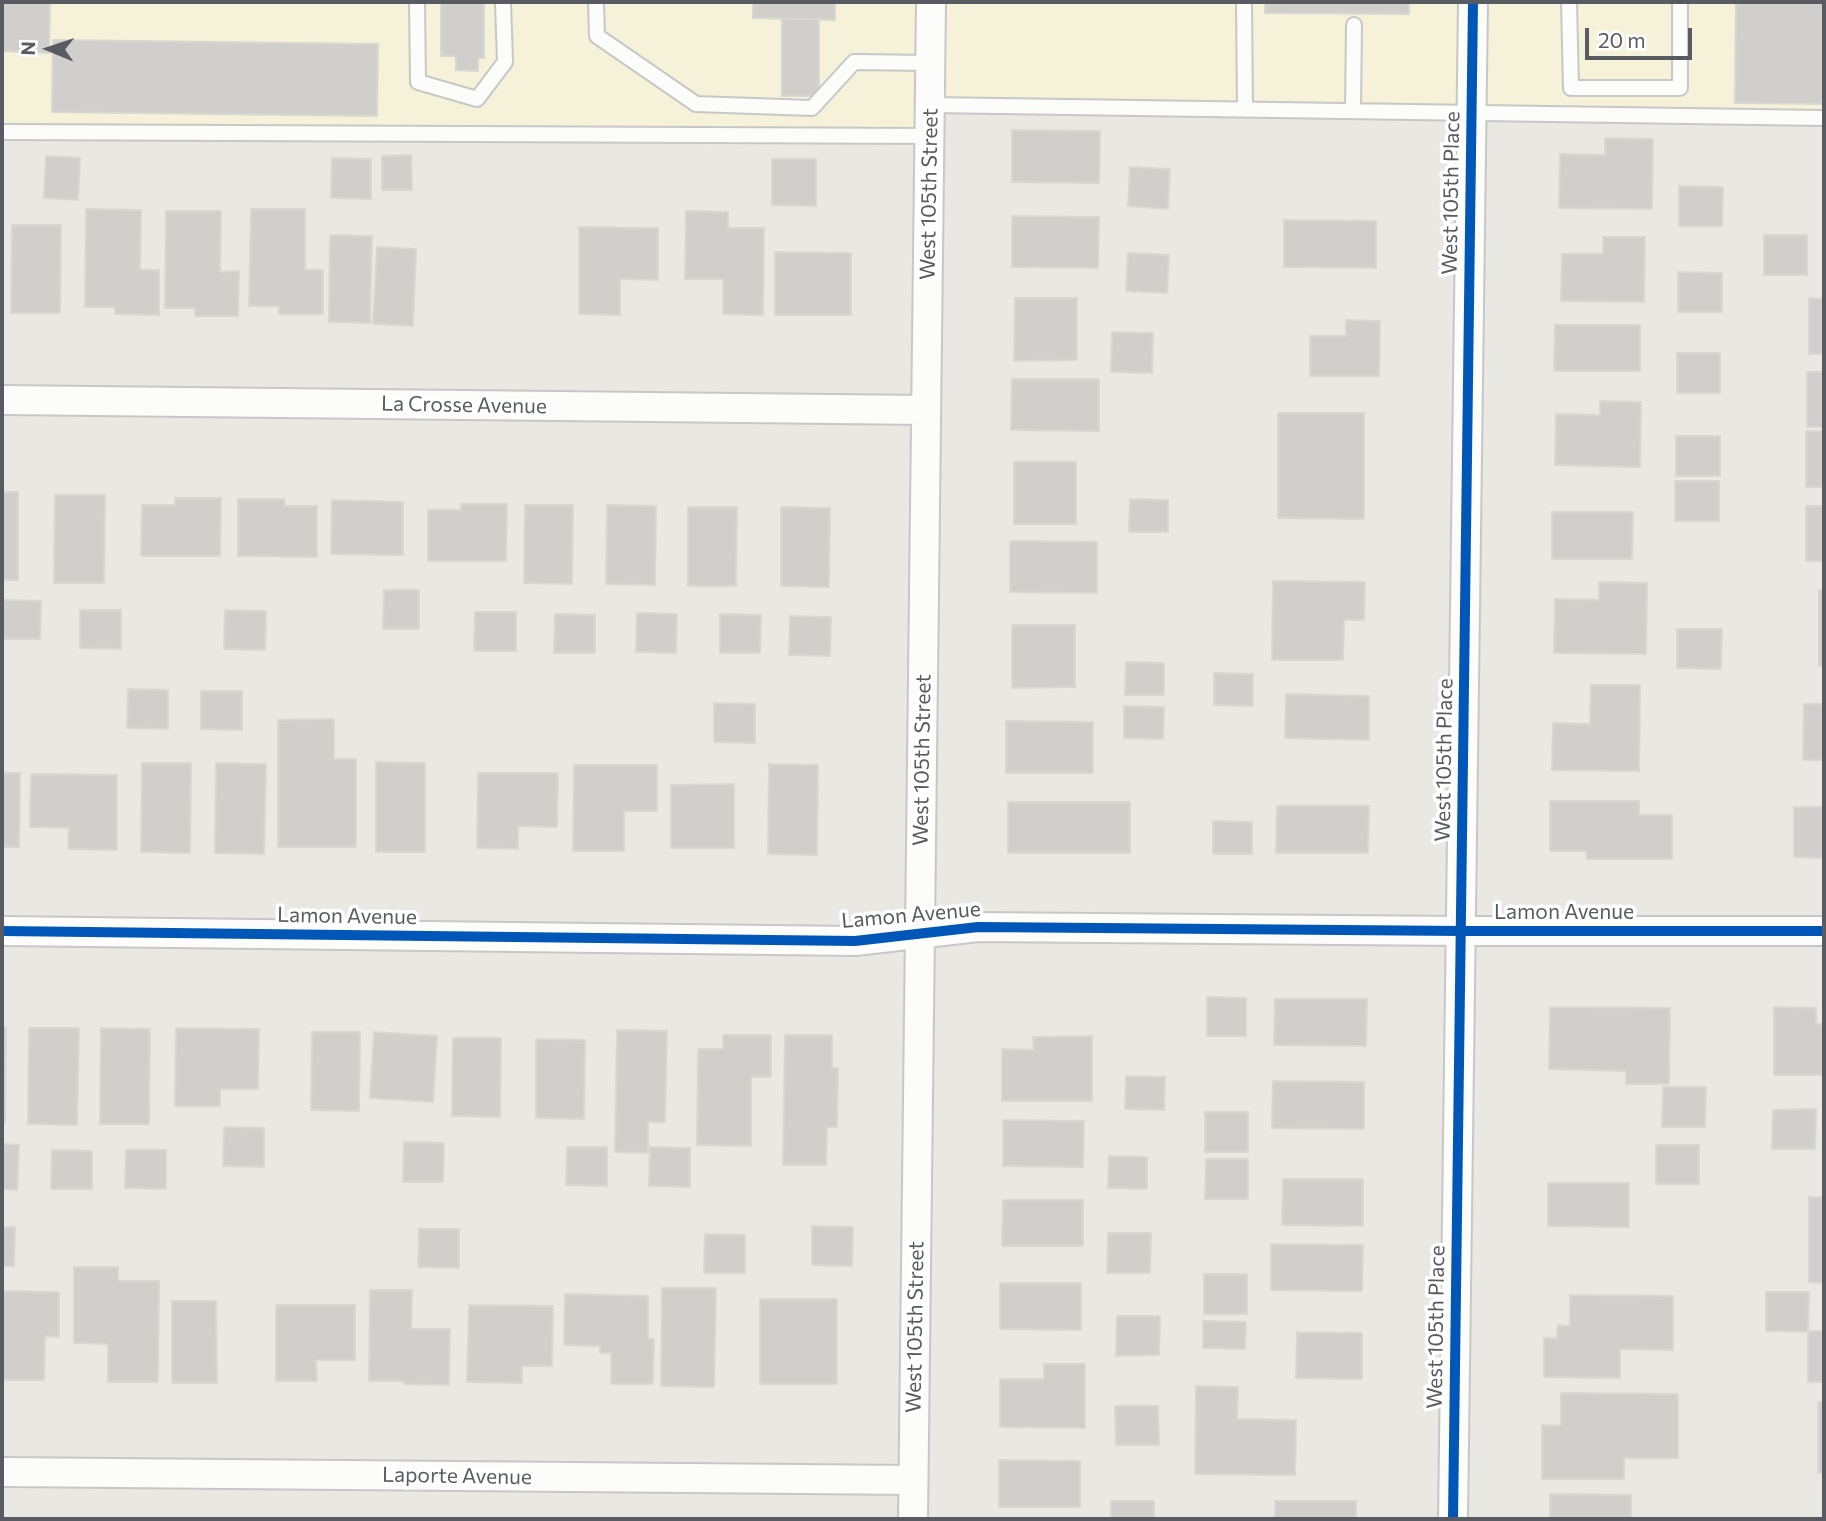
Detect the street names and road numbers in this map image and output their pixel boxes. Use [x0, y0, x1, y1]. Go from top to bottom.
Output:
street label: West 105th Street [915, 108, 943, 280]
street label: West 105th Place [1437, 111, 1465, 275]
street label: La Crosse Avenue [381, 391, 547, 419]
street label: West 105th Street [908, 674, 936, 846]
street label: West 105th Place [1430, 678, 1458, 842]
street label: Lamon Avenue [840, 896, 982, 934]
street label: Lamon Avenue [1494, 899, 1634, 925]
street label: Lamon Avenue [277, 902, 417, 930]
street label: West 105th Street [901, 1241, 929, 1413]
street label: West 105th Place [1422, 1245, 1450, 1409]
street label: Laporte Avenue [382, 1462, 532, 1490]

